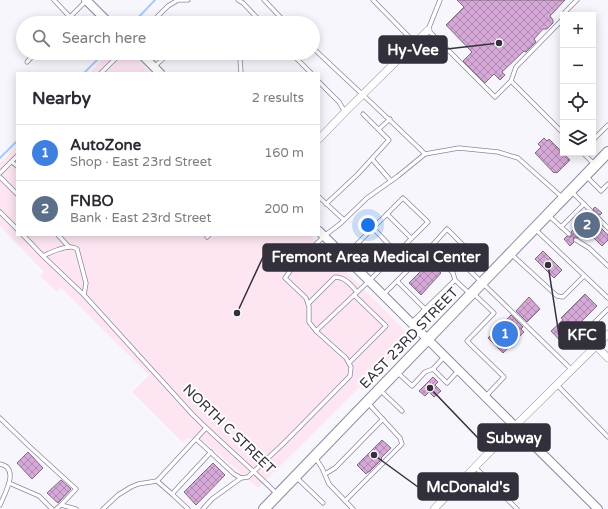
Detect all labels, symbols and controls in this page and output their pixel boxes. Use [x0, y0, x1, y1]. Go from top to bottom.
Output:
map controls [560, 12, 596, 156]
button: + [560, 12, 596, 48]
search box [16, 16, 320, 60]
icon: search [30, 27, 52, 49]
text: Search here [62, 29, 146, 47]
callout: Hy-Vee [379, 36, 447, 63]
text: Hy-Vee [387, 41, 439, 60]
button: − [560, 48, 596, 84]
button: locate [560, 84, 596, 120]
text: Nearby [32, 88, 91, 109]
text: 2 results [252, 90, 304, 106]
button: layers [560, 120, 596, 156]
text: AutoZone [70, 136, 141, 154]
text: 1 [41, 145, 49, 161]
text: 160 m [264, 145, 304, 161]
text: Shop · East 23rd Street [70, 154, 212, 170]
text: FNBO [70, 192, 114, 210]
text: 2 [41, 201, 49, 217]
text: 200 m [264, 201, 304, 217]
text: Bank · East 23rd Street [70, 210, 211, 226]
pin: 2 [574, 210, 600, 240]
your location [358, 215, 378, 235]
callout: Fremont Area Medical Center [263, 244, 488, 271]
text: Fremont Area Medical Center [271, 248, 481, 266]
street label: EAST 23RD STREET [356, 283, 462, 392]
pin: 1 [492, 319, 518, 349]
callout: KFC [559, 322, 605, 349]
text: KFC [567, 326, 597, 344]
street label: NORTH C STREET [179, 381, 279, 478]
callout: Subway [478, 424, 550, 451]
text: Subway [486, 429, 542, 448]
callout: McDonald's [418, 473, 518, 500]
text: McDonald's [426, 478, 510, 496]

